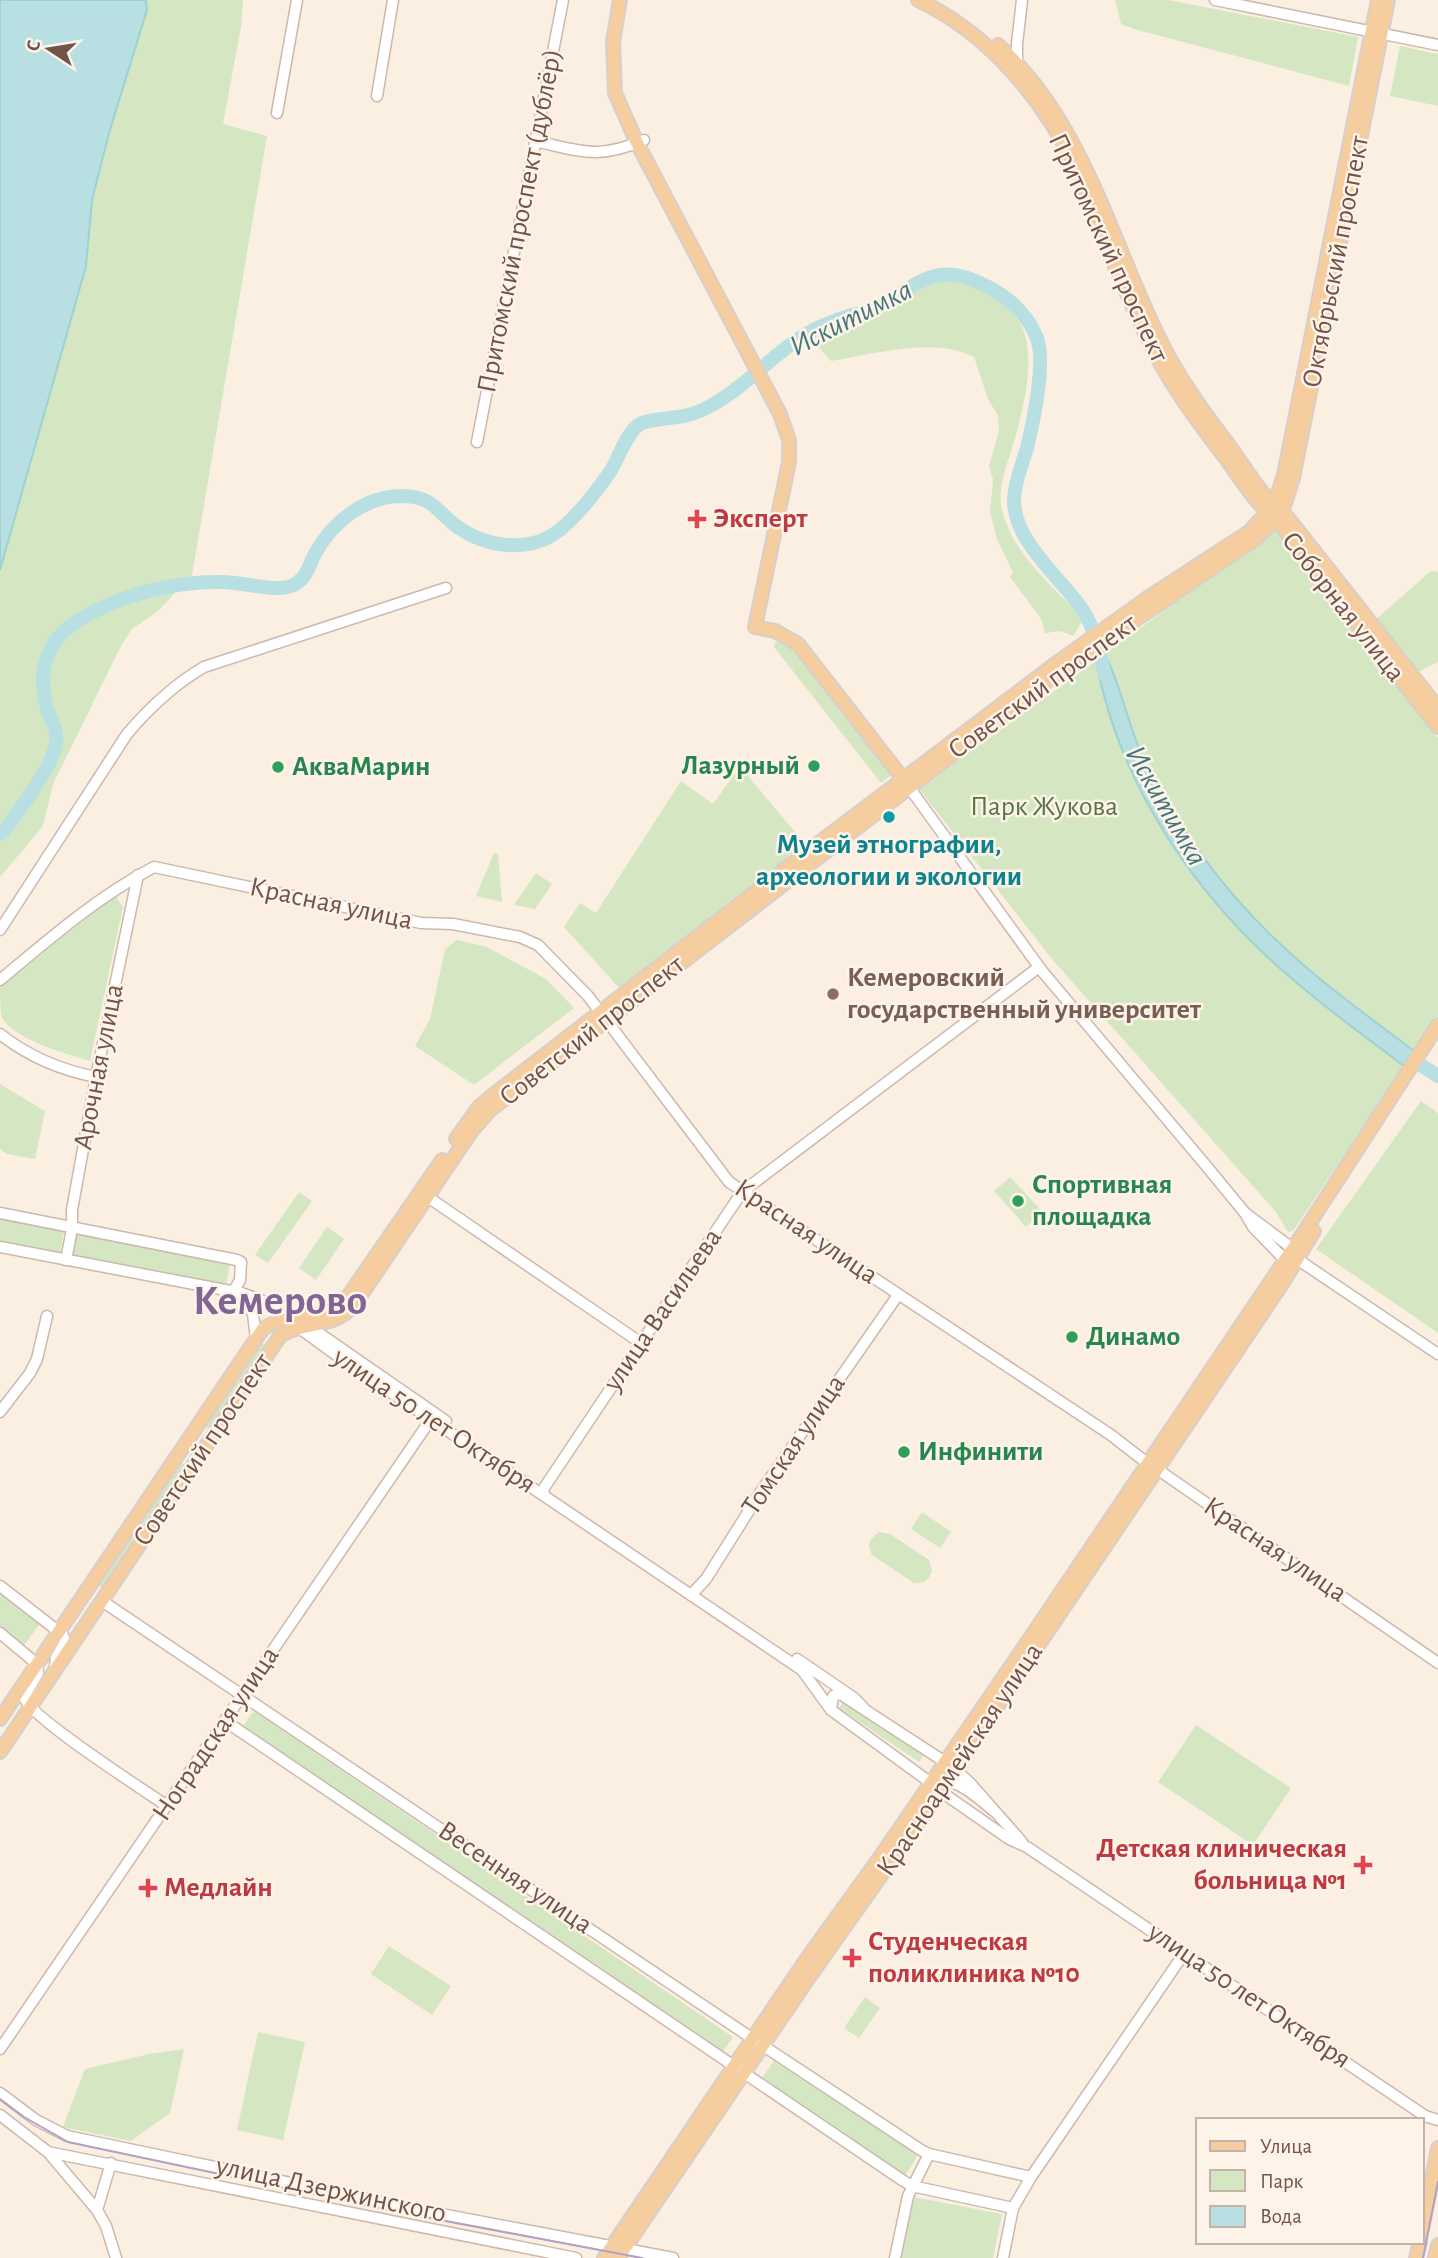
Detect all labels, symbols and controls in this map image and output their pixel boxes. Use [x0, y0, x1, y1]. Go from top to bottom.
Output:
north arrow [14, 14, 84, 84]
text: С [23, 39, 44, 53]
street label: Притомский проспект (дублёр) [473, 47, 567, 395]
street label: Притомский проспект [1043, 129, 1174, 368]
street label: Октябрьский проспект [1298, 133, 1374, 390]
water label: Искитимка [785, 275, 917, 361]
place label: Эксперт [713, 505, 808, 533]
marker: Эксперт [687, 509, 707, 529]
street label: Соборная улица [1276, 527, 1410, 688]
street label: Советский проспект [943, 609, 1143, 765]
water label: Искитимка [1120, 741, 1212, 871]
place label: Лазурный [681, 752, 800, 780]
place label: АкваМарин [292, 753, 431, 781]
marker: Лазурный [806, 758, 822, 774]
marker: АкваМарин [270, 759, 286, 775]
park label: Парк Жукова [970, 793, 1118, 821]
marker: Музей этнографии, археологии и экологии [881, 809, 897, 825]
place label: Музей этнографии, археологии и экологии [756, 831, 1022, 891]
street label: Красная улица [247, 873, 415, 935]
street label: Советский проспект [494, 950, 690, 1112]
place label: Кемеровский государственный университет [847, 964, 1202, 1024]
street label: Арочная улица [69, 982, 129, 1152]
marker: Кемеровский государственный университет [825, 986, 841, 1002]
place label: Спортивная площадка [1032, 1171, 1172, 1231]
street label: Красная улица [729, 1174, 883, 1290]
marker: Спортивная площадка [1010, 1193, 1026, 1209]
street label: улица Васильева [598, 1224, 728, 1397]
district label: Кемерово [193, 1280, 367, 1322]
place label: Динамо [1086, 1323, 1180, 1351]
marker: Динамо [1064, 1329, 1080, 1345]
street label: улица 50 лет Октября [327, 1342, 540, 1499]
street label: Советский проспект [128, 1348, 278, 1551]
street label: Томская улица [737, 1370, 851, 1520]
place label: Инфинити [918, 1438, 1044, 1466]
marker: Инфинити [896, 1444, 912, 1460]
street label: Красная улица [1198, 1492, 1352, 1608]
street label: Красноармейская улица [872, 1638, 1048, 1882]
street label: Ноградская улица [147, 1642, 285, 1826]
street label: Весенняя улица [433, 1816, 597, 1940]
place label: Детская клиническая больница №1 [1096, 1835, 1347, 1895]
marker: Детская клиническая больница №1 [1353, 1855, 1373, 1875]
place label: Медлайн [164, 1874, 273, 1902]
marker: Медлайн [138, 1878, 158, 1898]
street label: улица 50 лет Октября [1142, 1917, 1355, 2074]
place label: Студенческая поликлиника №10 [868, 1928, 1080, 1988]
marker: Студенческая поликлиника №10 [842, 1948, 862, 1968]
legend [1196, 2118, 1424, 2244]
text: Улица [1260, 2136, 1313, 2157]
street label: улица Дзержинского [213, 2152, 448, 2228]
text: Парк [1260, 2171, 1304, 2192]
text: Вода [1260, 2206, 1302, 2227]

